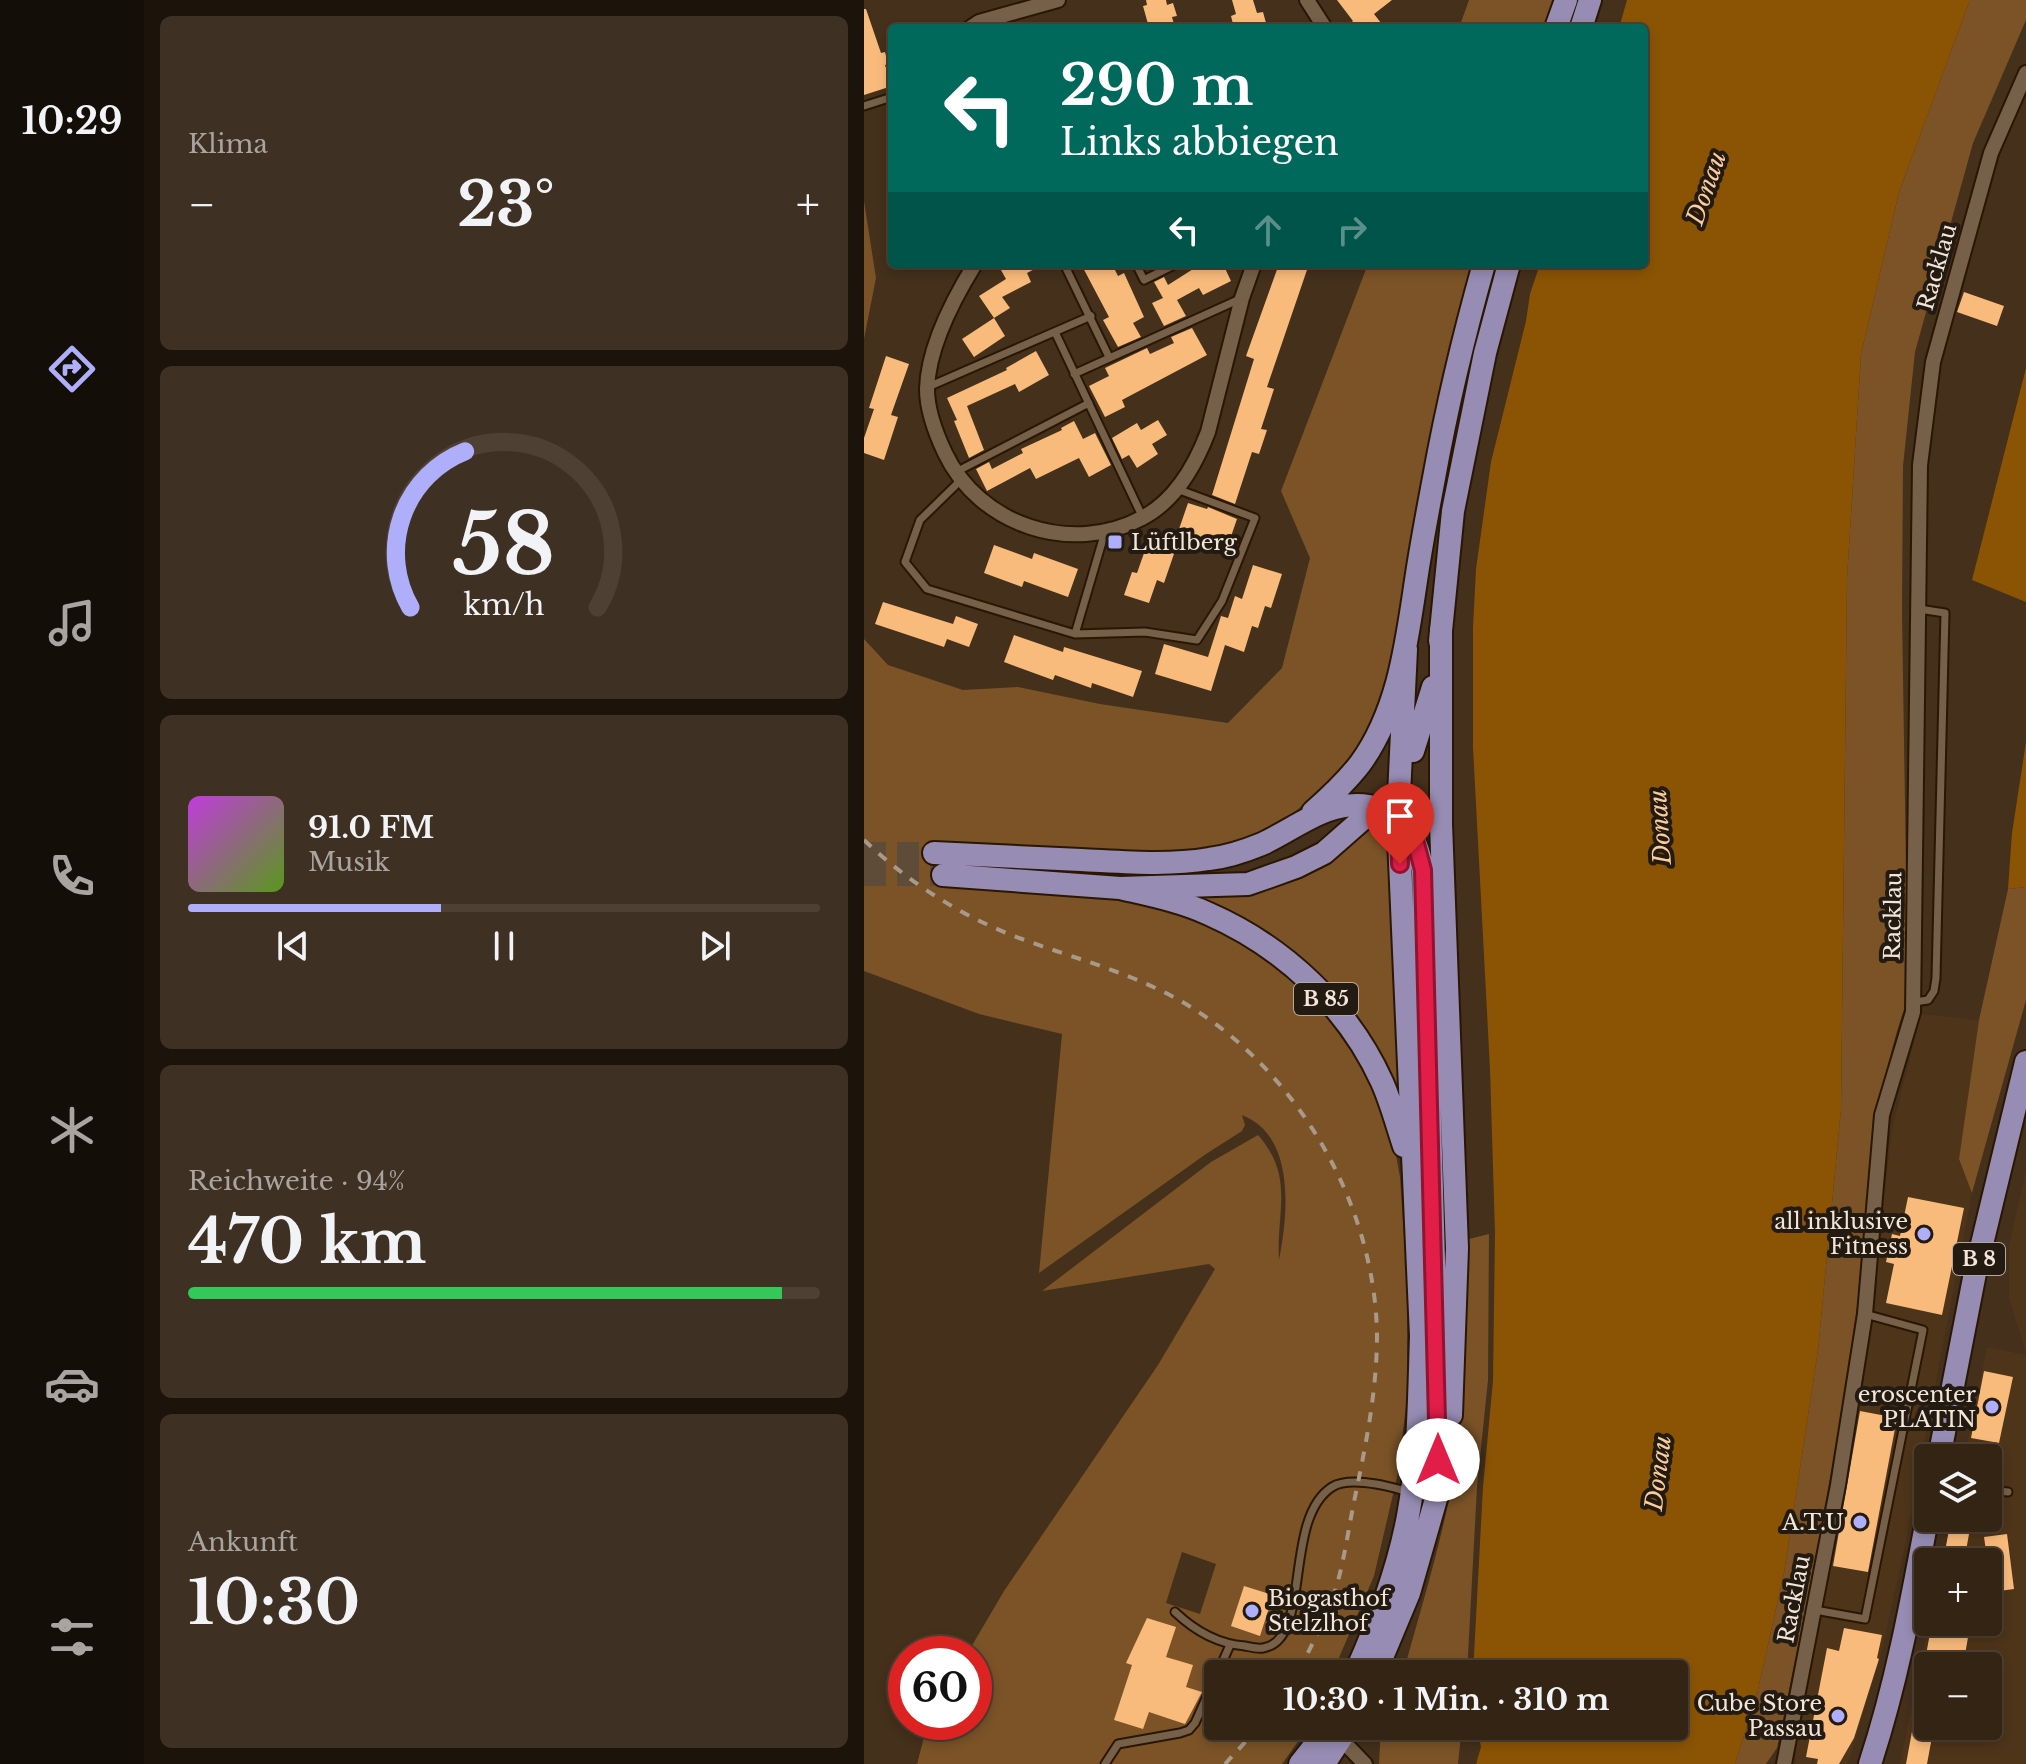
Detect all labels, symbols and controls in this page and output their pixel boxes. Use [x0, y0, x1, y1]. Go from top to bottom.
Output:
text: 290 m [1060, 51, 1253, 120]
icon: left [928, 56, 1032, 160]
text: 10:29 [22, 99, 122, 144]
text: Links abbiegen [1060, 120, 1339, 165]
text: Klima [188, 128, 268, 160]
water label: Donau [1680, 148, 1732, 229]
text: 23° [457, 168, 555, 242]
text: − [188, 177, 216, 232]
text: + [796, 177, 820, 232]
icon: left [1162, 208, 1206, 252]
icon: ahead [1246, 208, 1290, 252]
icon: right [1330, 208, 1374, 252]
street label: Racklau [1912, 220, 1962, 313]
icon: directions [44, 341, 100, 397]
text: 58 [453, 493, 555, 596]
place label: Lüftlberg [1131, 529, 1238, 556]
marker: Lüftlberg [1106, 533, 1124, 551]
text: km/h [463, 588, 545, 624]
icon: music [44, 595, 100, 651]
pin [1366, 782, 1434, 864]
water label: Donau [1643, 788, 1677, 867]
icon: arrive [1378, 794, 1422, 838]
text: 91.0 FM [308, 809, 434, 846]
text: Musik [308, 846, 390, 878]
icon: phone [44, 848, 100, 904]
street label: Racklau [1879, 871, 1907, 961]
icon: previous [271, 924, 315, 968]
icon: pause [482, 924, 526, 968]
icon: next [693, 924, 737, 968]
road number: B 85 [1294, 983, 1358, 1015]
icon: climate [44, 1102, 100, 1158]
text: Reichweite · 94% [188, 1165, 405, 1197]
text: 470 km [188, 1205, 426, 1279]
place label: all inklusive Fitness [1774, 1208, 1908, 1260]
marker: all inklusive Fitness [1915, 1225, 1933, 1243]
road number: B 8 [1953, 1243, 2005, 1275]
icon: car [44, 1356, 100, 1412]
place label: eroscenter PLATIN [1858, 1381, 1976, 1433]
marker: eroscenter PLATIN [1983, 1398, 2001, 1416]
position arrow [1396, 1418, 1480, 1502]
water label: Donau [1639, 1434, 1677, 1513]
map controls [1914, 1444, 2002, 1740]
button: layers [1914, 1444, 2002, 1532]
place label: A.T.U [1781, 1509, 1844, 1536]
marker: A.T.U [1851, 1513, 1869, 1531]
text: Ankunft [188, 1526, 298, 1558]
button: + [1914, 1548, 2002, 1636]
street label: Racklau [1772, 1553, 1816, 1645]
text: 10:30 [188, 1566, 360, 1640]
place label: Biogasthof Stelzlhof [1268, 1585, 1392, 1637]
marker: Biogasthof Stelzlhof [1243, 1602, 1261, 1620]
icon: filters [44, 1609, 100, 1665]
speed limit sign: 60 [888, 1636, 992, 1740]
button: − [1914, 1652, 2002, 1740]
text: 10:30 · 1 Min. · 310 m [1283, 1681, 1609, 1718]
place label: Cube Store Passau [1697, 1690, 1822, 1742]
marker: Cube Store Passau [1829, 1707, 1847, 1725]

